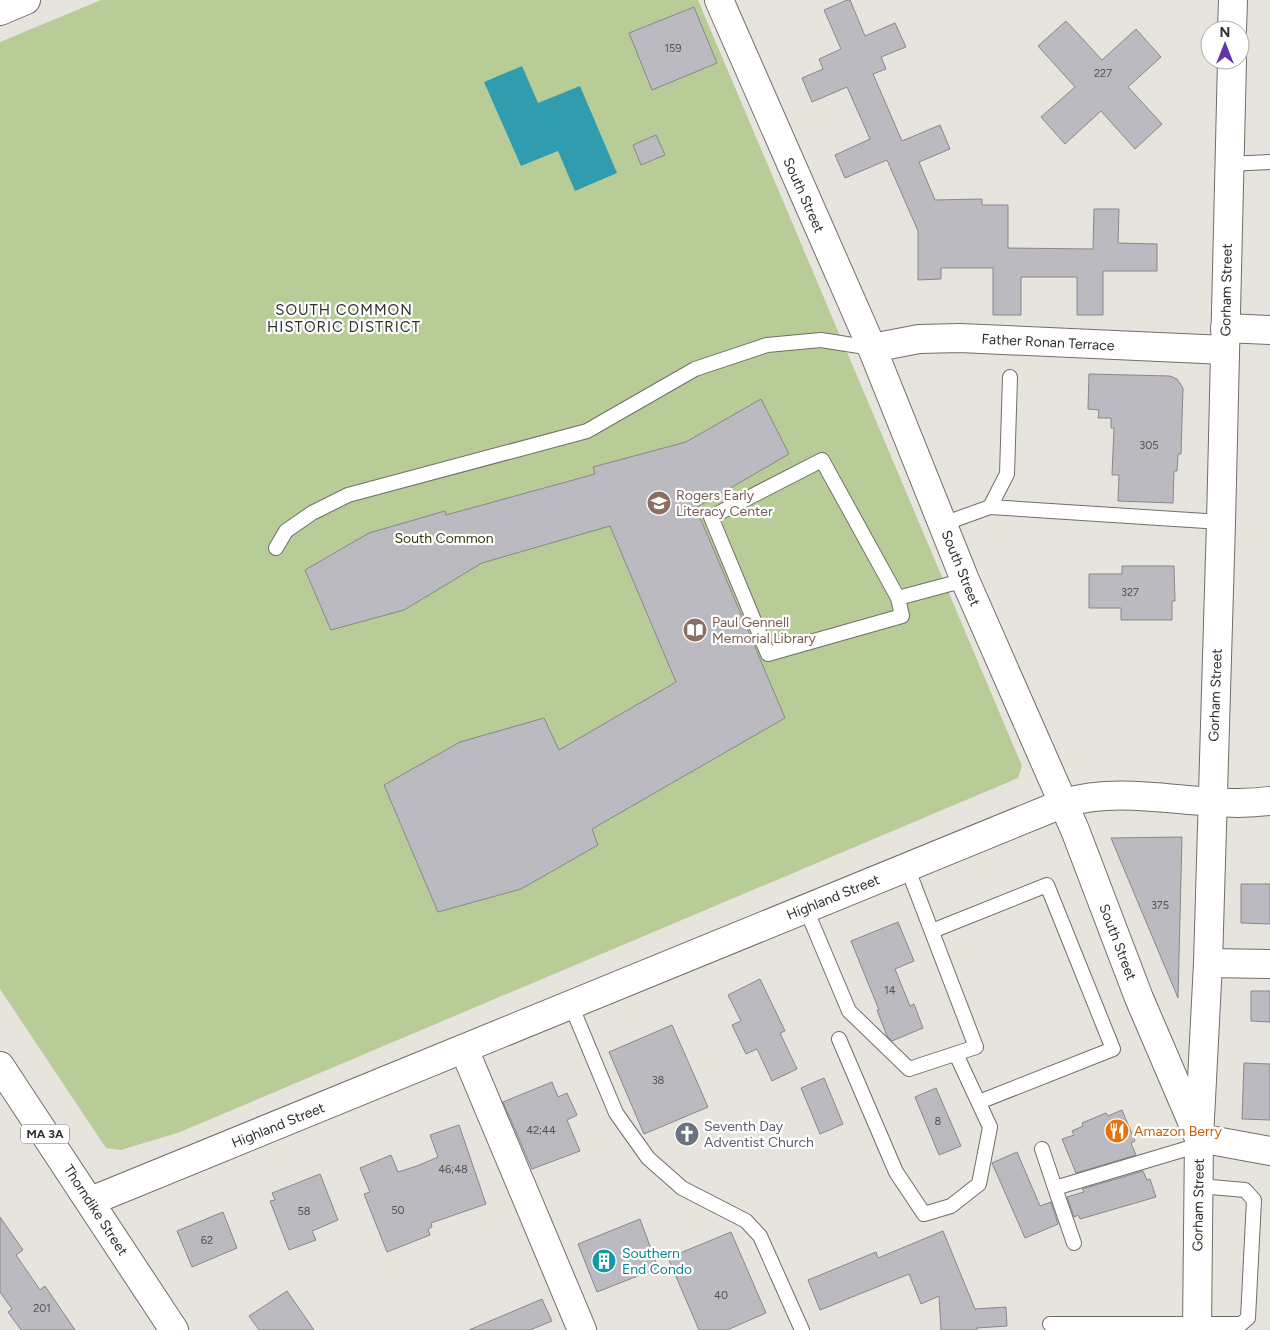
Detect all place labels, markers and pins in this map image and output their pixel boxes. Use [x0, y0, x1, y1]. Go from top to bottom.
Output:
place label: Rogers Early Literacy Center [676, 487, 773, 520]
school or university icon: Rogers Early Literacy Center [646, 490, 672, 516]
place label: Paul Gennell Memorial Library [712, 614, 817, 647]
library icon: Paul Gennell Memorial Library [682, 617, 708, 643]
place label: Seventh Day Adventist Church [704, 1118, 814, 1151]
restaurant icon: Amazon Berry [1104, 1118, 1130, 1144]
church icon: Seventh Day Adventist Church [674, 1121, 700, 1147]
place label: Amazon Berry [1134, 1123, 1222, 1140]
place label: Southern End Condo [622, 1245, 692, 1278]
building icon: Southern End Condo [591, 1248, 617, 1274]

